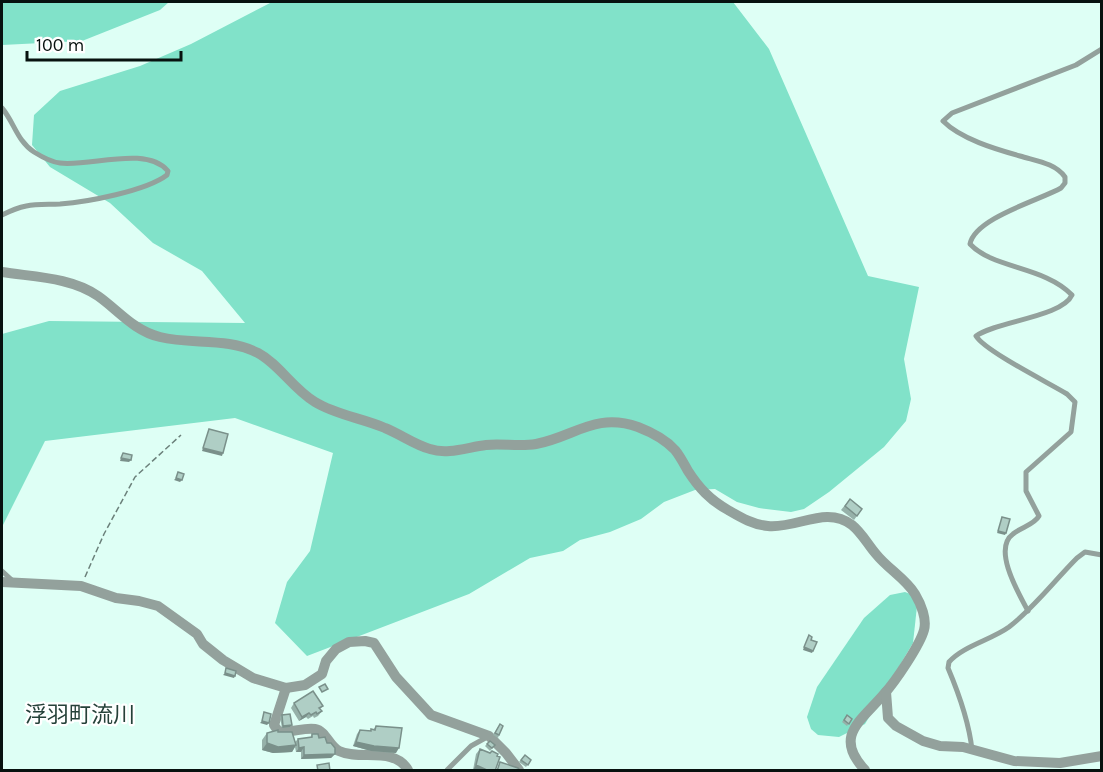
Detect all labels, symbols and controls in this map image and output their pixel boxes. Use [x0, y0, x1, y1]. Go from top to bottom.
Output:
scale bar [27, 24, 182, 62]
text: 100 m [36, 34, 84, 56]
district label: 浮羽町流川 [25, 702, 135, 728]

